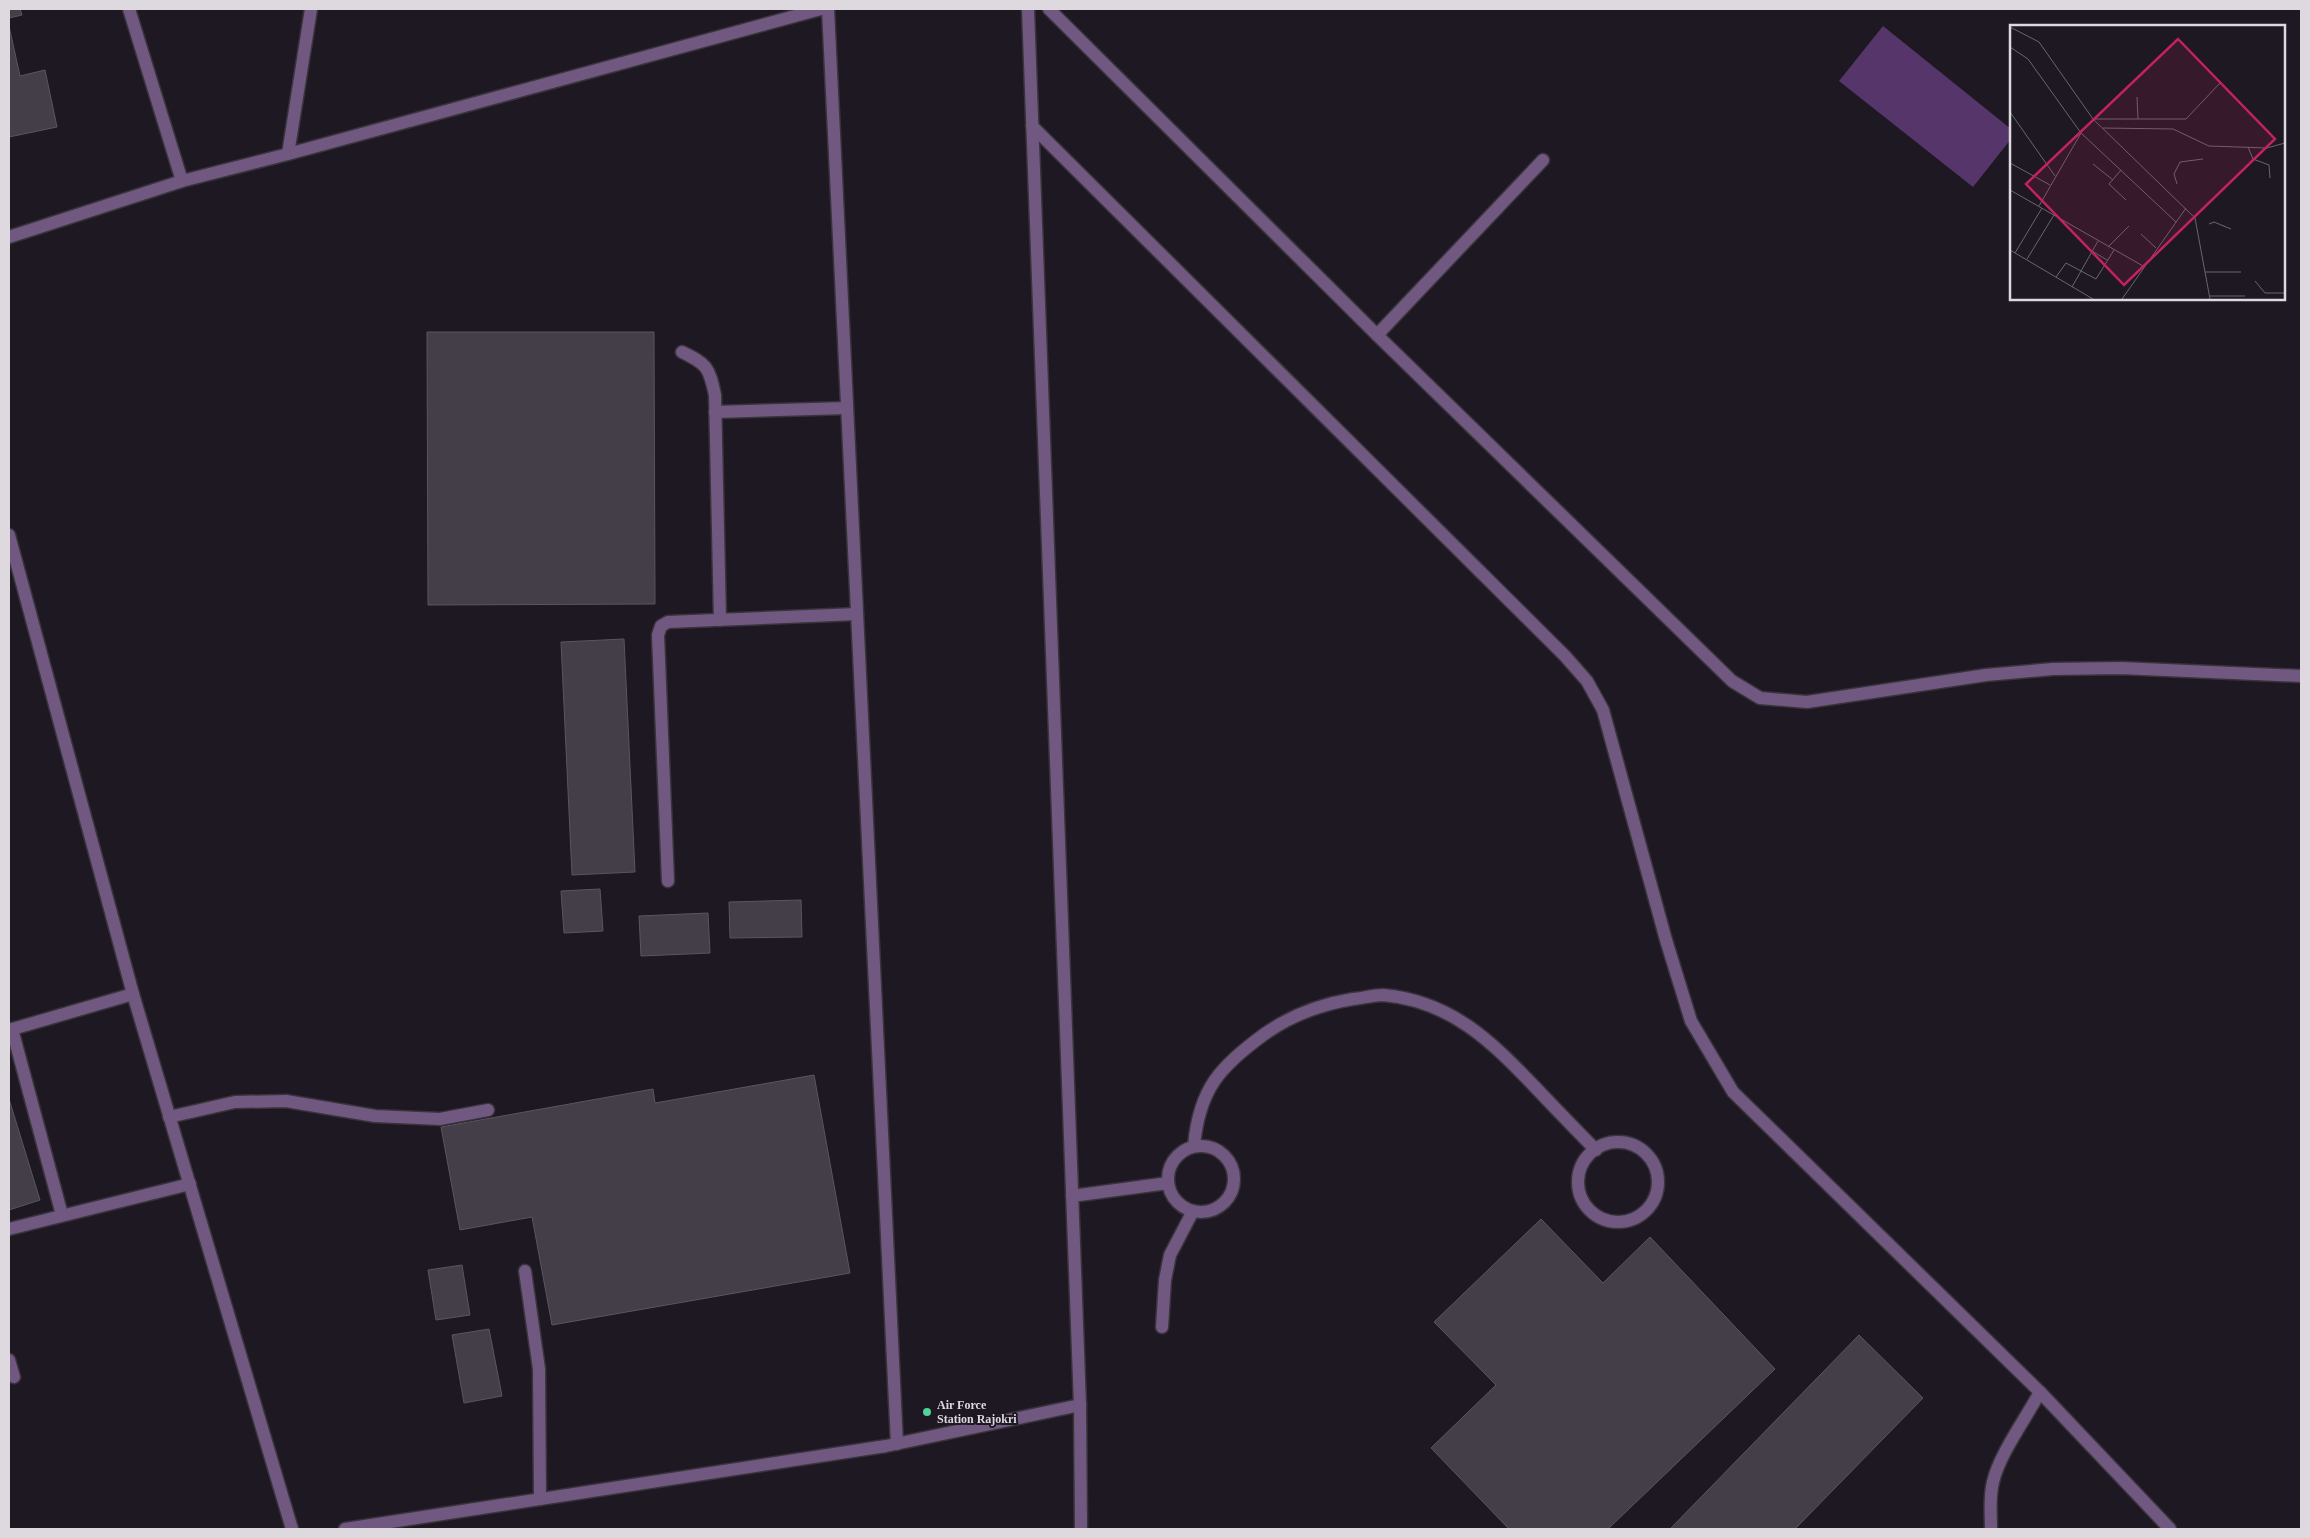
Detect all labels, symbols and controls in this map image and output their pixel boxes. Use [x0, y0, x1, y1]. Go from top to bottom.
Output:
inset map [2010, 25, 2285, 300]
place label: Air Force Station Rajokri [937, 1398, 1017, 1426]
marker: Air Force Station Rajokri [921, 1406, 933, 1418]

